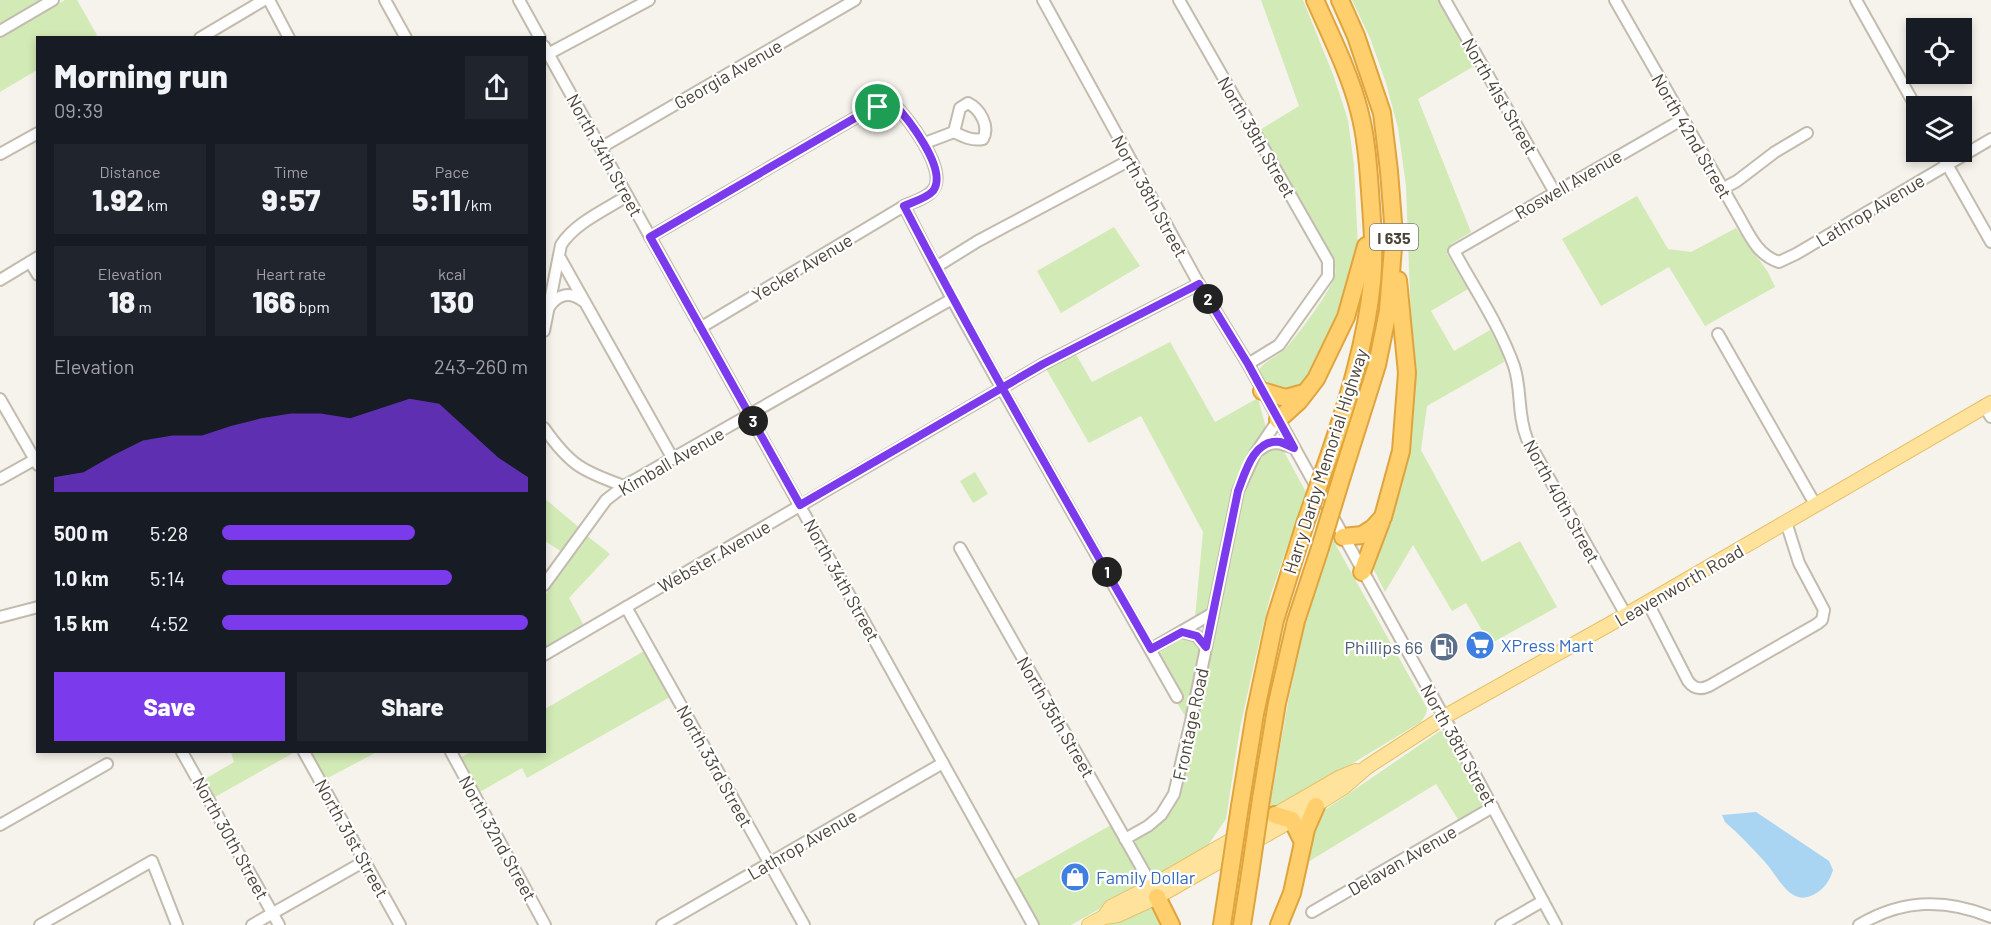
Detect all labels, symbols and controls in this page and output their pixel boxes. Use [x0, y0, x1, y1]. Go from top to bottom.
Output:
map controls [1906, 18, 1972, 162]
button: locate [1906, 18, 1972, 84]
street label: Georgia Avenue [670, 34, 786, 114]
street label: North 41st Street [1458, 34, 1542, 158]
text: Morning run [54, 55, 228, 95]
button: share [465, 56, 528, 119]
street label: North 42nd Street [1647, 70, 1737, 202]
street label: North 39th Street [1213, 72, 1301, 202]
pin [852, 81, 903, 132]
street label: North 34th Street [562, 90, 648, 220]
icon: arrive [861, 90, 894, 123]
button: layers [1906, 96, 1972, 162]
text: 09:39 [54, 98, 103, 122]
street label: North 38th Street [1107, 131, 1193, 261]
street label: Roswell Avenue [1510, 144, 1626, 224]
text: Distance [100, 162, 160, 181]
text: Time [274, 162, 308, 181]
text: Pace [435, 162, 469, 181]
street label: Lathrop Avenue [1812, 169, 1928, 251]
text: 1.92 [92, 181, 144, 217]
text: 9:57 [262, 181, 320, 217]
text: 5:11 [412, 181, 461, 217]
text: km [144, 195, 168, 214]
text: /km [461, 195, 492, 214]
road number: I 635 [1370, 224, 1418, 250]
street label: Yecker Avenue [748, 228, 856, 306]
text: Elevation [98, 264, 162, 283]
text: Heart rate [256, 264, 326, 283]
text: kcal [438, 264, 466, 283]
text: 18 [108, 283, 135, 319]
text: 166 [252, 283, 296, 319]
text: 130 [430, 283, 474, 319]
pin: 2 [1193, 284, 1223, 314]
text: 2 [1204, 289, 1212, 308]
text: m [135, 297, 152, 316]
text: bpm [296, 297, 330, 316]
street label: Harry Darby Memorial Highway [1278, 346, 1372, 576]
text: Elevation [54, 354, 135, 378]
text: 243–260 m [434, 354, 528, 378]
pin: 3 [738, 406, 768, 436]
text: 3 [749, 411, 757, 430]
street label: Kimball Avenue [614, 422, 728, 500]
street label: North 40th Street [1519, 435, 1605, 567]
street label: Webster Avenue [654, 515, 774, 597]
street label: North 34th Street [799, 515, 885, 645]
text: 500 m [54, 521, 108, 545]
text: 5:28 [150, 521, 188, 545]
street label: Leavenworth Road [1611, 539, 1747, 631]
pin: 1 [1092, 557, 1122, 587]
text: 1 [1104, 562, 1110, 581]
text: 1.0 km [54, 566, 109, 590]
text: 5:14 [150, 566, 185, 590]
text: 1.5 km [54, 611, 109, 635]
text: 4:52 [150, 611, 189, 635]
supermarket icon: XPress Mart [1464, 629, 1496, 661]
fuel station icon: Phillips 66 [1428, 631, 1460, 663]
place label: XPress Mart [1501, 634, 1594, 656]
place label: Phillips 66 [1344, 636, 1423, 658]
street label: North 35th Street [1012, 653, 1100, 781]
street label: Frontage Road [1167, 666, 1213, 782]
button: Save [54, 672, 285, 741]
button: Share [297, 672, 528, 741]
street label: North 38th Street [1416, 680, 1502, 810]
street label: North 33rd Street [672, 701, 758, 831]
street label: North 32nd Street [455, 772, 541, 904]
street label: North 30th Street [188, 773, 274, 903]
street label: North 31st Street [310, 775, 394, 901]
street label: Lathrop Avenue [743, 804, 861, 884]
street label: Delavan Avenue [1344, 820, 1460, 900]
shop icon: Family Dollar [1059, 861, 1091, 893]
place label: Family Dollar [1096, 866, 1196, 888]

